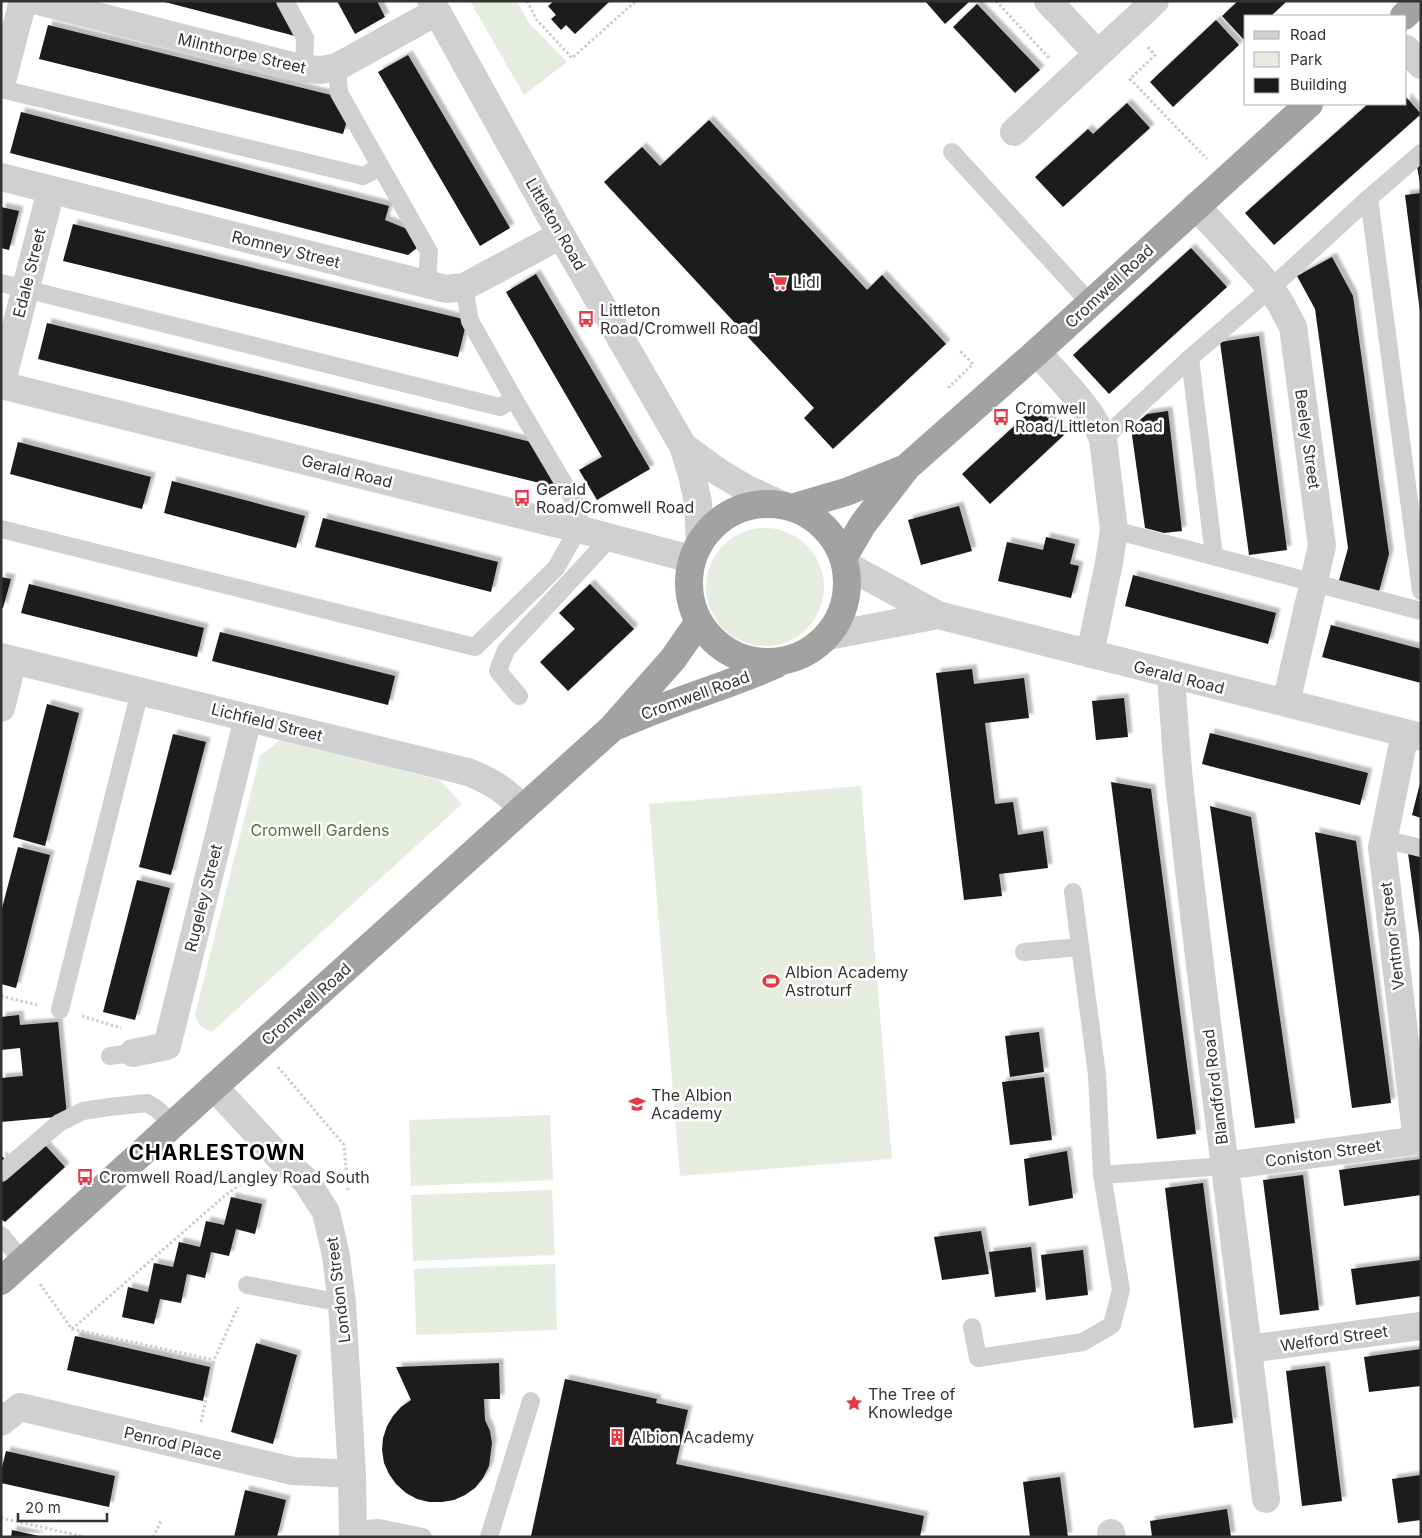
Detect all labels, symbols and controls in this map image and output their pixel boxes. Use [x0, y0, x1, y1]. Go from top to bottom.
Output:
legend [1244, 15, 1407, 105]
text: Road [1290, 25, 1326, 44]
street label: Milnthorpe Street [176, 29, 308, 77]
text: Park [1290, 50, 1323, 69]
text: Building [1290, 75, 1347, 94]
street label: Littleton Road [521, 174, 591, 274]
street label: Edale Street [8, 226, 50, 320]
street label: Romney Street [230, 226, 342, 272]
street label: Cromwell Road [1060, 240, 1158, 332]
supermarket icon: Lidl [769, 272, 789, 292]
place label: Lidl [793, 272, 820, 292]
place label: Littleton Road/Cromwell Road [600, 300, 758, 338]
bus stop icon: Littleton Road/Cromwell Road [576, 309, 596, 329]
street label: Beeley Street [1291, 388, 1325, 490]
place label: Cromwell Road/Littleton Road [1015, 398, 1163, 436]
bus stop icon: Cromwell Road/Littleton Road [991, 407, 1011, 427]
street label: Gerald Road [299, 450, 395, 492]
place label: Gerald Road/Cromwell Road [536, 479, 694, 517]
bus stop icon: Gerald Road/Cromwell Road [512, 488, 532, 508]
street label: Gerald Road [1131, 656, 1227, 698]
street label: Cromwell Road [638, 666, 752, 724]
street label: Lichfield Street [209, 699, 325, 745]
park label: Cromwell Gardens [250, 820, 390, 840]
street label: Rugeley Street [180, 842, 226, 954]
street label: Ventnor Street [1375, 881, 1409, 991]
street label: Cromwell Road [257, 958, 355, 1050]
place label: Albion Academy Astroturf [785, 962, 908, 1000]
sports icon: Albion Academy Astroturf [761, 971, 781, 991]
street label: Blandford Road [1198, 1028, 1232, 1146]
place label: The Albion Academy [651, 1085, 732, 1123]
school or university icon: The Albion Academy [627, 1094, 647, 1114]
street label: Coniston Street [1264, 1135, 1382, 1171]
district label: CHARLESTOWN [129, 1140, 305, 1165]
bus stop icon: Cromwell Road/Langley Road South [75, 1167, 95, 1187]
place label: Cromwell Road/Langley Road South [99, 1167, 370, 1187]
street label: London Street [322, 1236, 354, 1344]
street label: Welford Street [1279, 1321, 1389, 1355]
place label: The Tree of Knowledge [868, 1384, 956, 1422]
place icon: The Tree of Knowledge [844, 1393, 864, 1413]
street label: Penrod Place [122, 1422, 224, 1464]
building icon: Albion Academy [607, 1427, 627, 1447]
place label: Albion Academy [631, 1427, 754, 1447]
scale bar [18, 1490, 106, 1522]
text: 20 m [25, 1498, 61, 1517]

